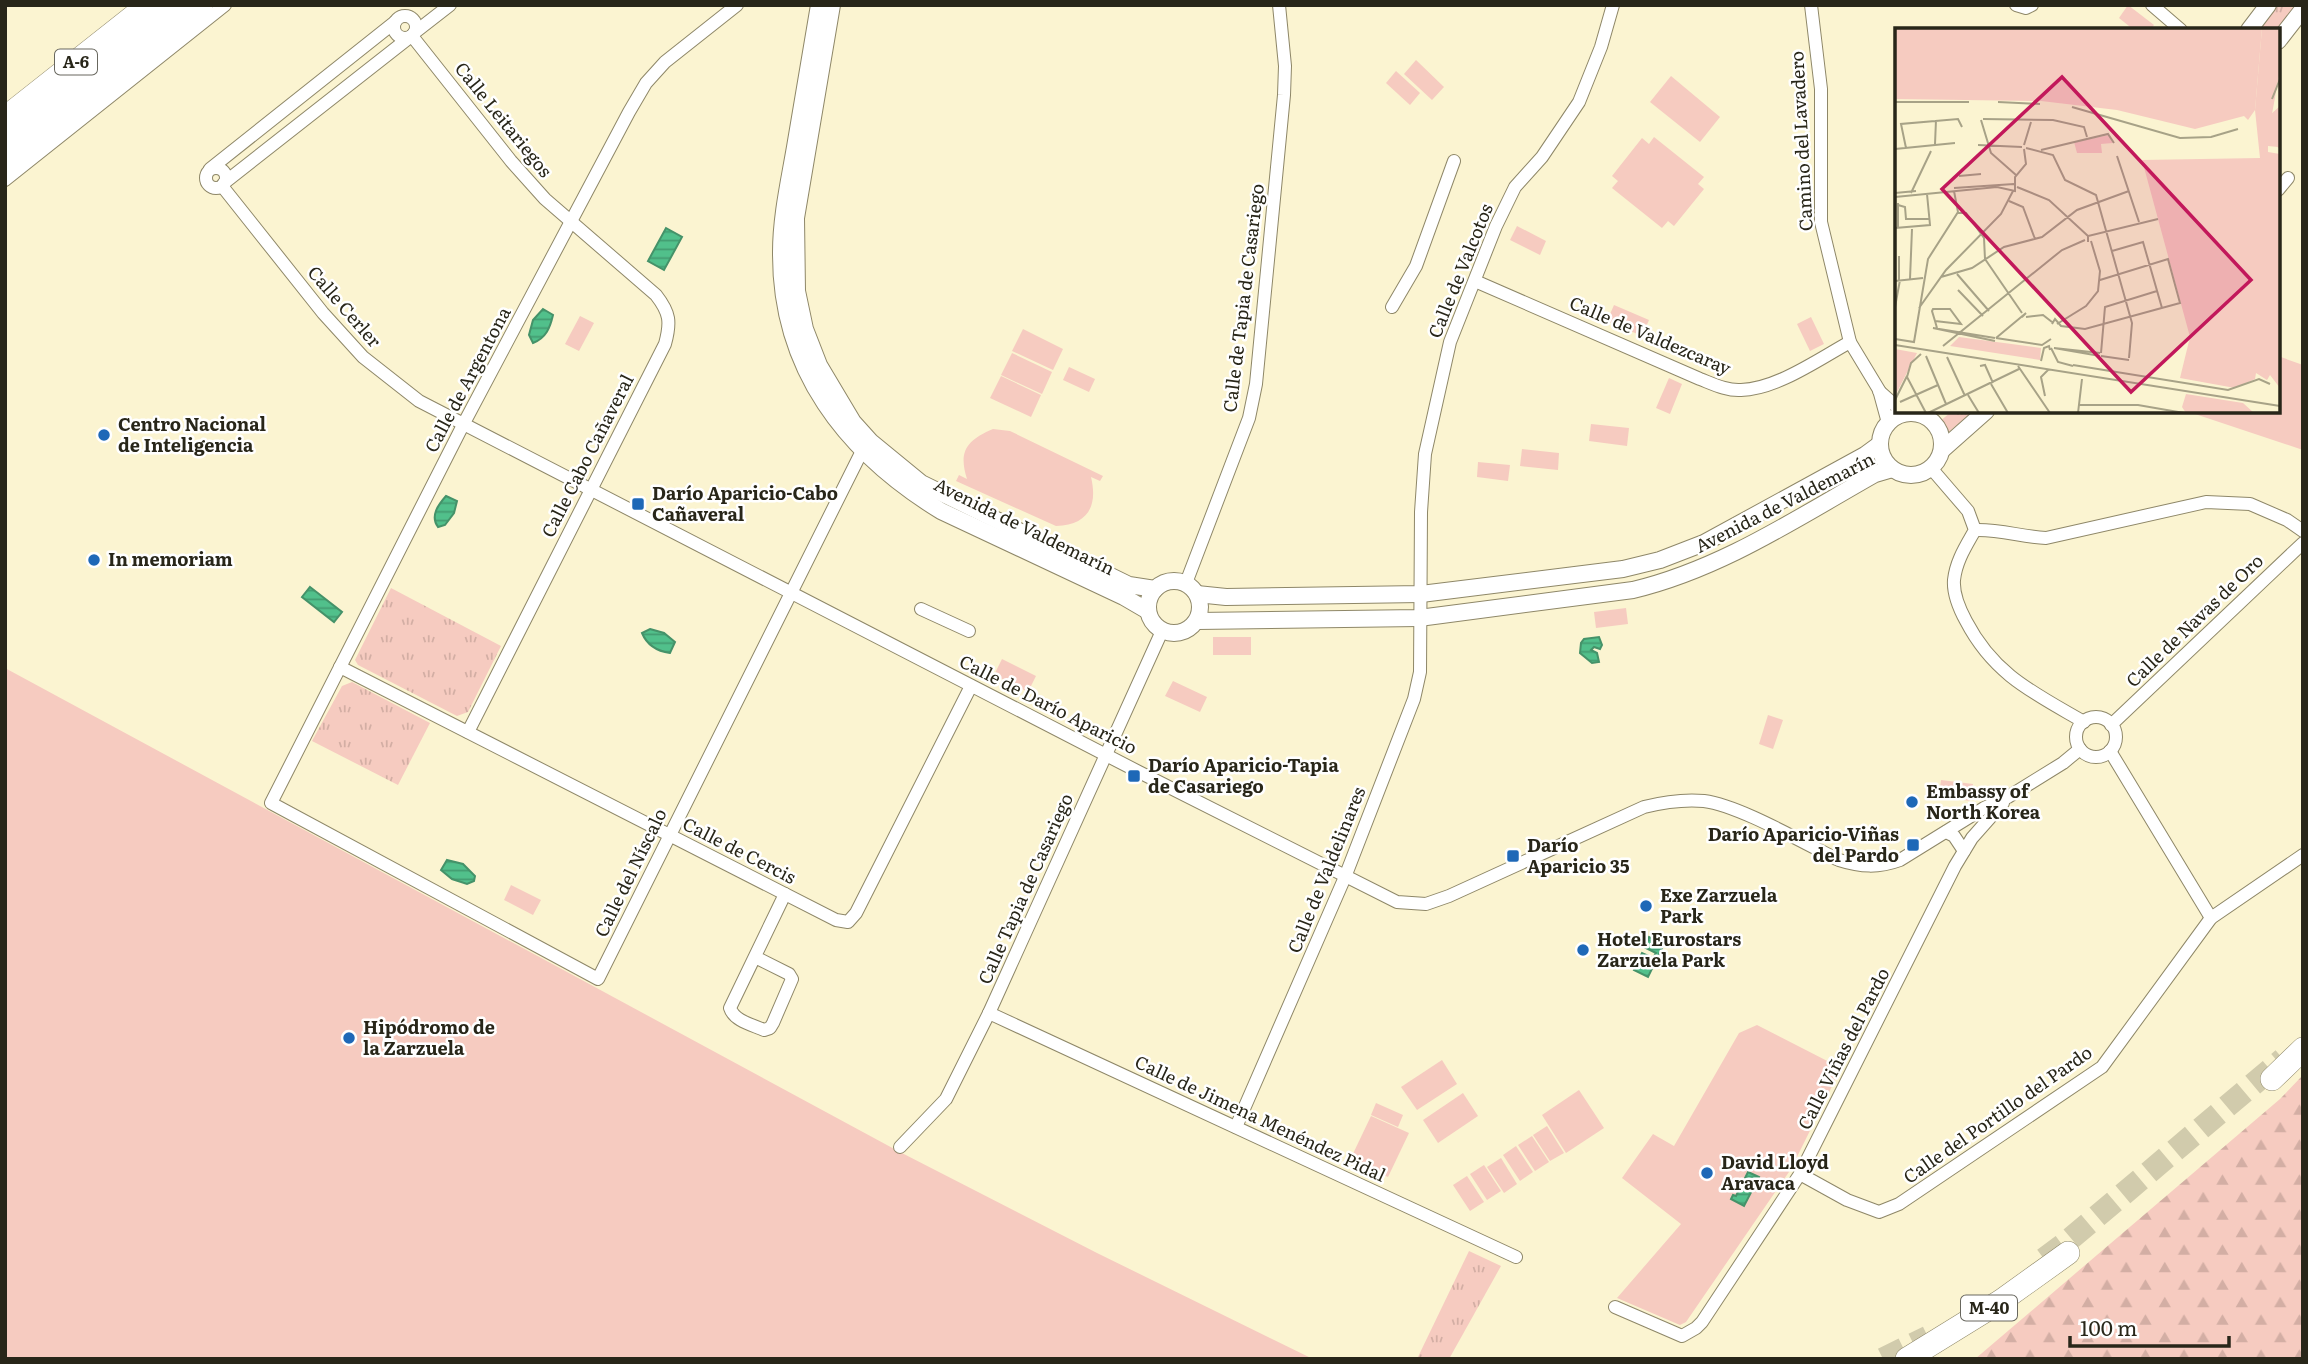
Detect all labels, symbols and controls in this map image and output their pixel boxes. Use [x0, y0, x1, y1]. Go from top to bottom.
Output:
inset map [1895, 28, 2280, 413]
road number: A-6 [55, 50, 97, 74]
street label: Camino del Lavadero [1782, 50, 1819, 232]
street label: Calle Leitariegos [449, 55, 559, 183]
street label: Calle de Tapia de Casariego [1215, 182, 1270, 414]
street label: Calle de Valcotos [1420, 199, 1499, 342]
street label: Calle Cerler [302, 259, 389, 353]
street label: Calle de Valdezcaray [1566, 288, 1736, 381]
street label: Calle de Argentona [417, 301, 517, 457]
street label: Calle Cabo Cañaveral [534, 369, 640, 542]
place label: Centro Nacional de Inteligencia [118, 410, 267, 458]
marker: Centro Nacional de Inteligencia [96, 427, 112, 443]
street label: Avenida de Valdemarín [1690, 445, 1879, 559]
street label: Avenida de Valdemarín [930, 470, 1120, 581]
place label: Darío Aparicio-Cabo Cañaveral [652, 479, 838, 527]
marker: Darío Aparicio-Cabo Cañaveral [630, 496, 646, 512]
place label: In memoriam [108, 545, 233, 572]
street label: Calle de Navas de Oro [2119, 547, 2269, 693]
marker: In memoriam [86, 552, 102, 568]
street label: Calle de Darío Aparicio [955, 647, 1142, 760]
place label: Darío Aparicio-Tapia de Casariego [1148, 751, 1339, 799]
marker: Darío Aparicio-Tapia de Casariego [1126, 768, 1142, 784]
place label: Embassy of North Korea [1926, 777, 2041, 825]
street label: Calle de Valdelinares [1280, 782, 1371, 957]
street label: Calle Tapia de Casariego [970, 789, 1079, 988]
marker: Embassy of North Korea [1904, 794, 1920, 810]
street label: Calle del Níscalo [587, 803, 673, 941]
street label: Calle de Cercis [678, 810, 801, 890]
place label: Darío Aparicio-Viñas del Pardo [1708, 820, 1899, 868]
place label: Darío Aparicio 35 [1527, 831, 1630, 879]
marker: Darío Aparicio-Viñas del Pardo [1905, 837, 1921, 853]
marker: Darío Aparicio 35 [1505, 848, 1521, 864]
place label: Exe Zarzuela Park [1660, 881, 1778, 929]
marker: Exe Zarzuela Park [1638, 898, 1654, 914]
place label: Hotel Eurostars Zarzuela Park [1597, 925, 1741, 973]
marker: Hotel Eurostars Zarzuela Park [1575, 942, 1591, 958]
street label: Calle Viñas del Pardo [1790, 963, 1895, 1134]
place label: Hipódromo de la Zarzuela [363, 1013, 495, 1061]
marker: Hipódromo de la Zarzuela [341, 1030, 357, 1046]
street label: Calle del Portillo del Pardo [1897, 1038, 2097, 1189]
street label: Calle de Jimena Menéndez Pidal [1131, 1048, 1391, 1188]
place label: David Lloyd Aravaca [1721, 1148, 1829, 1196]
marker: David Lloyd Aravaca [1699, 1165, 1715, 1181]
road number: M-40 [1961, 1296, 2017, 1320]
scale bar [2070, 1304, 2229, 1348]
text: 100 m [2080, 1311, 2137, 1342]

